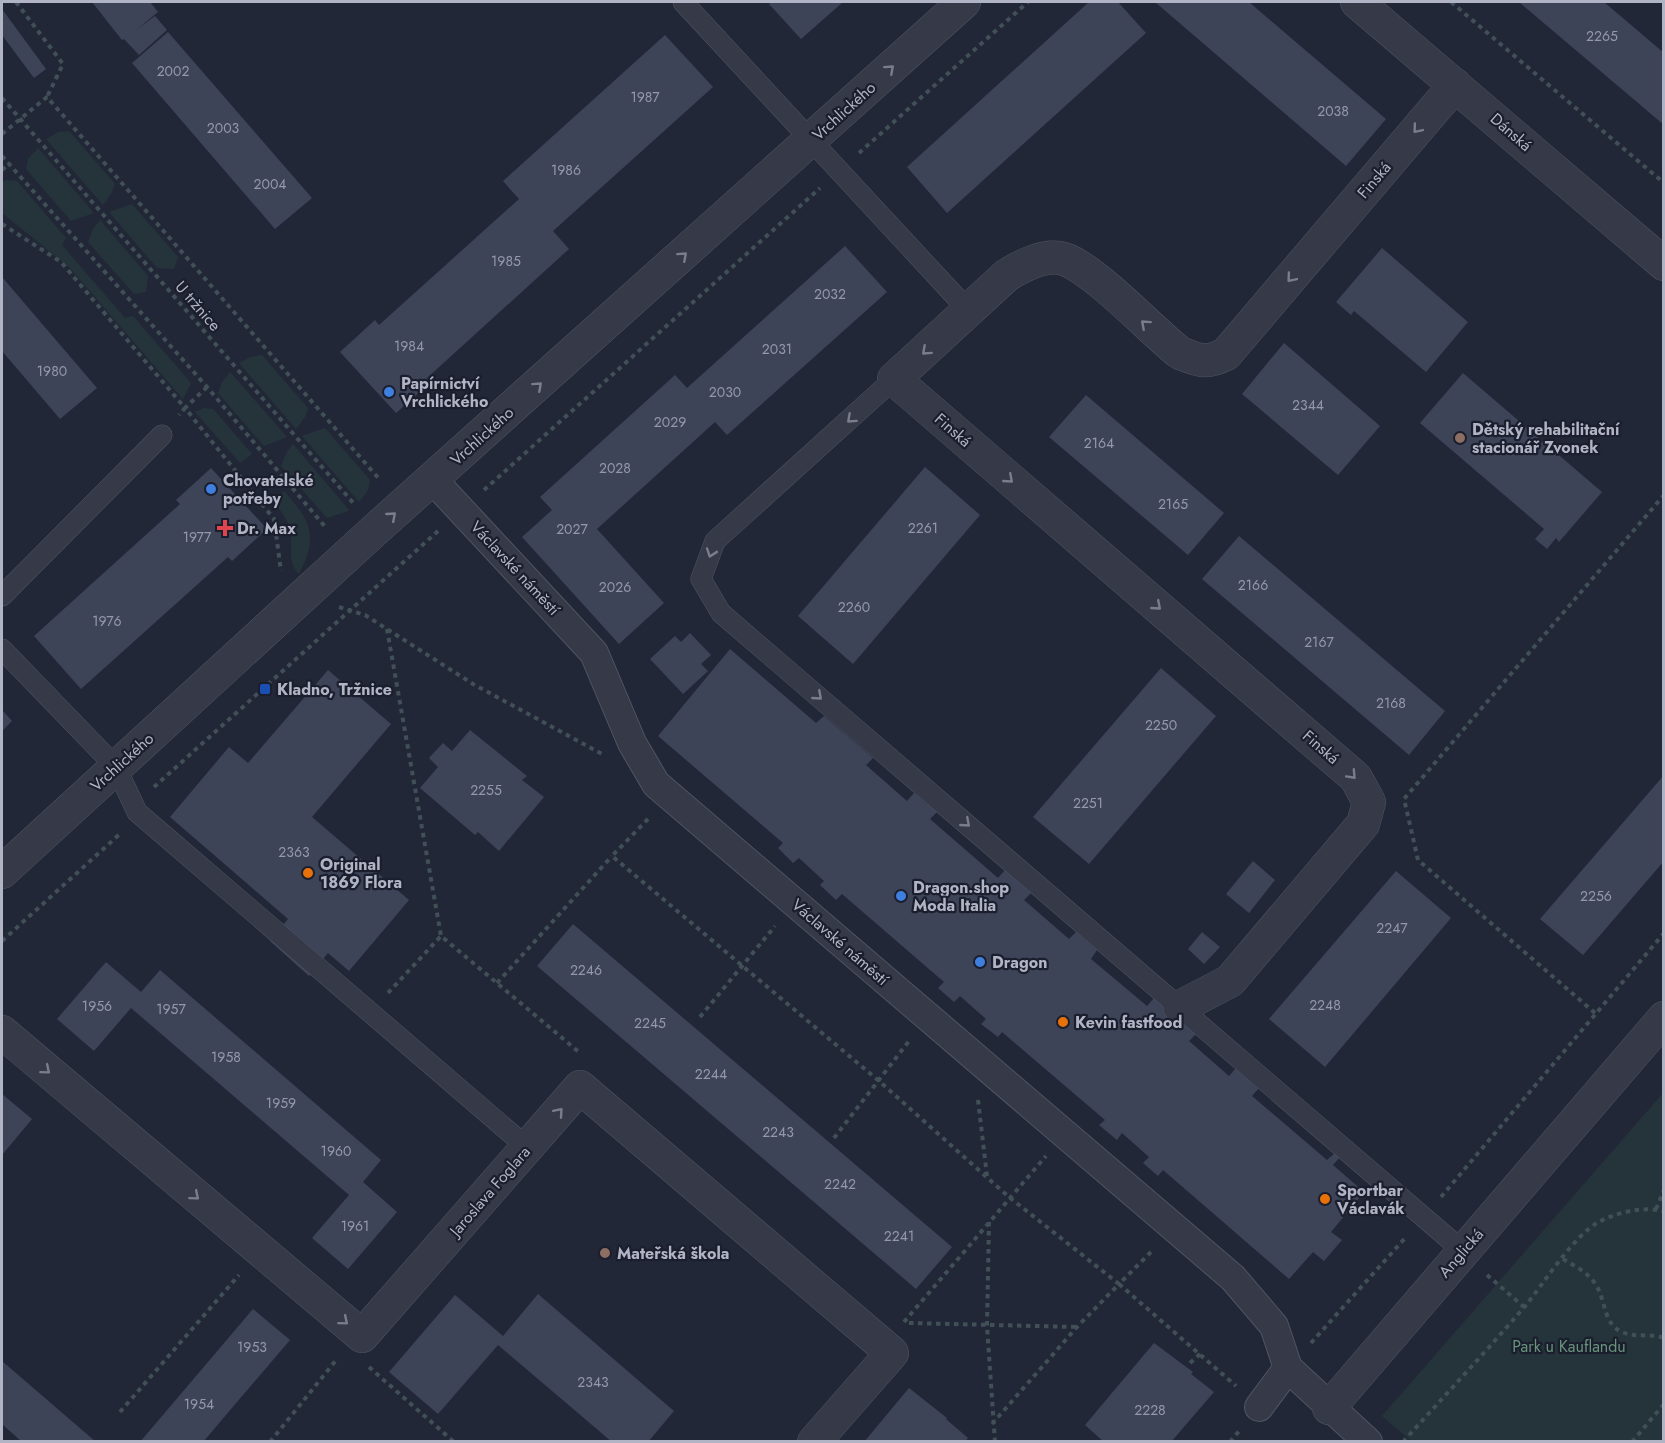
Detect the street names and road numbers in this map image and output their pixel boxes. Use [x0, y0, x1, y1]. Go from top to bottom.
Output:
street label: Vrchlického [807, 76, 881, 146]
street label: Dánská [1485, 107, 1537, 157]
street label: Finská [1352, 157, 1396, 203]
street label: U tržnice [170, 276, 226, 336]
street label: Vrchlického [445, 401, 519, 471]
street label: Finská [930, 408, 976, 452]
street label: Václavské náměstí [465, 516, 566, 621]
street label: Finská [1298, 725, 1344, 769]
street label: Vrchlického [85, 727, 159, 797]
street label: Václavské náměstí [786, 893, 894, 991]
street label: Jaroslava Foglara [443, 1141, 536, 1243]
street label: Anglická [1433, 1223, 1489, 1283]

